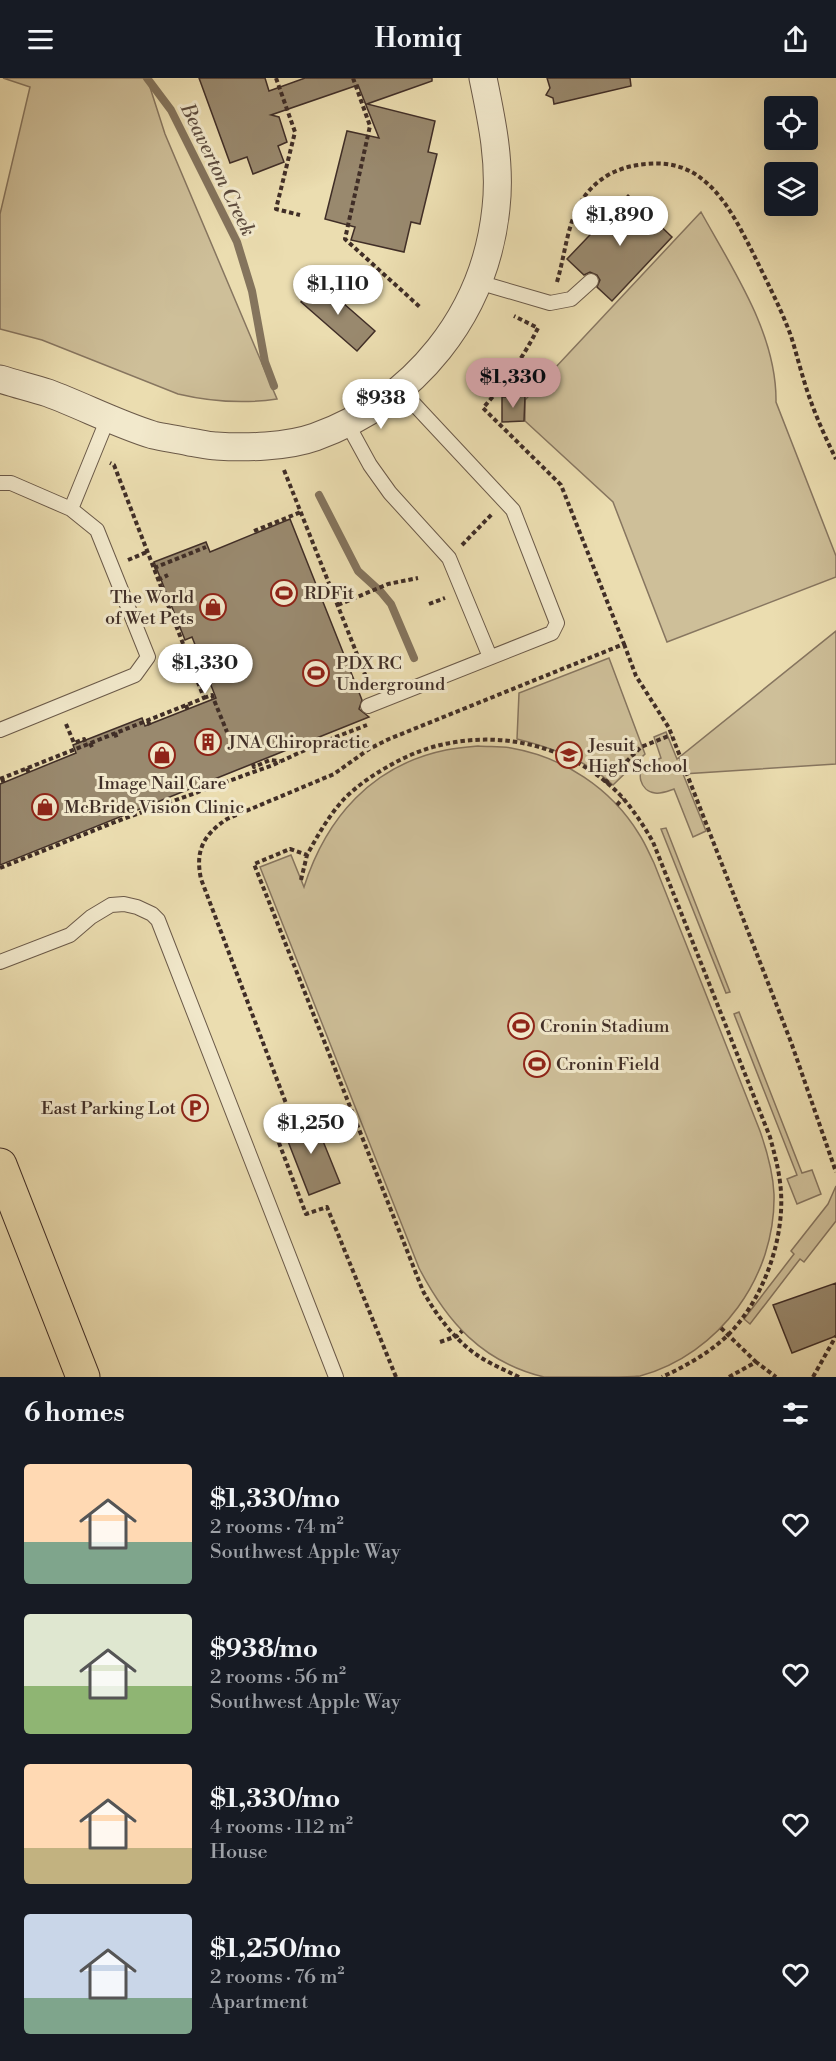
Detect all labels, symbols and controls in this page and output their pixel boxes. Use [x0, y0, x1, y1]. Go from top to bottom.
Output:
text: Homiq [374, 22, 462, 56]
icon: menu [24, 23, 57, 56]
icon: share [779, 23, 812, 56]
map controls [764, 96, 818, 216]
button: locate [764, 96, 818, 150]
water label: Beaverton Creek [174, 98, 260, 241]
button: layers [764, 162, 818, 216]
pin: $1,890 [571, 196, 669, 247]
text: $1,890 [586, 203, 654, 228]
pin: $1,110 [289, 265, 387, 316]
text: $1,110 [307, 272, 369, 297]
pin: $1,330 [464, 358, 562, 409]
text: $1,330 [480, 365, 546, 390]
pin: $938 [345, 379, 417, 430]
text: $938 [356, 386, 406, 411]
sports icon: RDFit [269, 578, 299, 608]
place label: RDFit [304, 582, 355, 605]
place label: The World of Wet Pets [105, 586, 195, 630]
shop icon: The World of Wet Pets [198, 592, 228, 622]
pin: $1,330 [156, 644, 254, 695]
text: $1,330 [172, 651, 238, 676]
place label: PDX RC Underground [336, 652, 446, 696]
sports icon: PDX RC Underground [301, 658, 331, 688]
building icon: JNA Chiropractic [193, 727, 223, 757]
place label: JNA Chiropractic [227, 731, 370, 754]
place label: Jesuit High School [587, 734, 688, 778]
shop icon: Image Nail Care [147, 740, 177, 770]
school or university icon: Jesuit High School [554, 740, 584, 770]
place label: Image Nail Care [98, 772, 227, 795]
shop icon: McBride Vision Clinic [30, 792, 60, 822]
place label: McBride Vision Clinic [64, 796, 244, 819]
sports icon: Cronin Stadium [506, 1011, 536, 1041]
place label: Cronin Stadium [540, 1015, 670, 1038]
sports icon: Cronin Field [522, 1049, 552, 1079]
place label: Cronin Field [556, 1053, 660, 1076]
parking icon: East Parking Lot [180, 1093, 210, 1123]
place label: East Parking Lot [41, 1097, 177, 1120]
pin: $1,250 [262, 1104, 360, 1155]
text: $1,250 [277, 1111, 345, 1136]
text: 6 homes [24, 1397, 125, 1429]
icon: filters [779, 1397, 812, 1430]
text: $1,330/mo [210, 1483, 340, 1515]
icon: home [72, 1488, 144, 1560]
icon: heart [779, 1508, 812, 1541]
text: 2 rooms · 74 m² [210, 1515, 344, 1540]
text: Southwest Apple Way [210, 1540, 401, 1565]
text: $938/mo [210, 1633, 318, 1665]
icon: home [72, 1638, 144, 1710]
icon: heart [779, 1658, 812, 1691]
text: 2 rooms · 56 m² [210, 1665, 346, 1690]
text: Southwest Apple Way [210, 1690, 401, 1715]
text: $1,330/mo [210, 1783, 340, 1815]
icon: home [72, 1788, 144, 1860]
icon: heart [779, 1808, 812, 1841]
text: 4 rooms · 112 m² [210, 1815, 353, 1840]
text: House [210, 1840, 268, 1865]
text: $1,250/mo [210, 1933, 341, 1965]
icon: home [72, 1938, 144, 2010]
icon: heart [779, 1958, 812, 1991]
text: 2 rooms · 76 m² [210, 1965, 344, 1990]
text: Apartment [210, 1990, 308, 2015]

